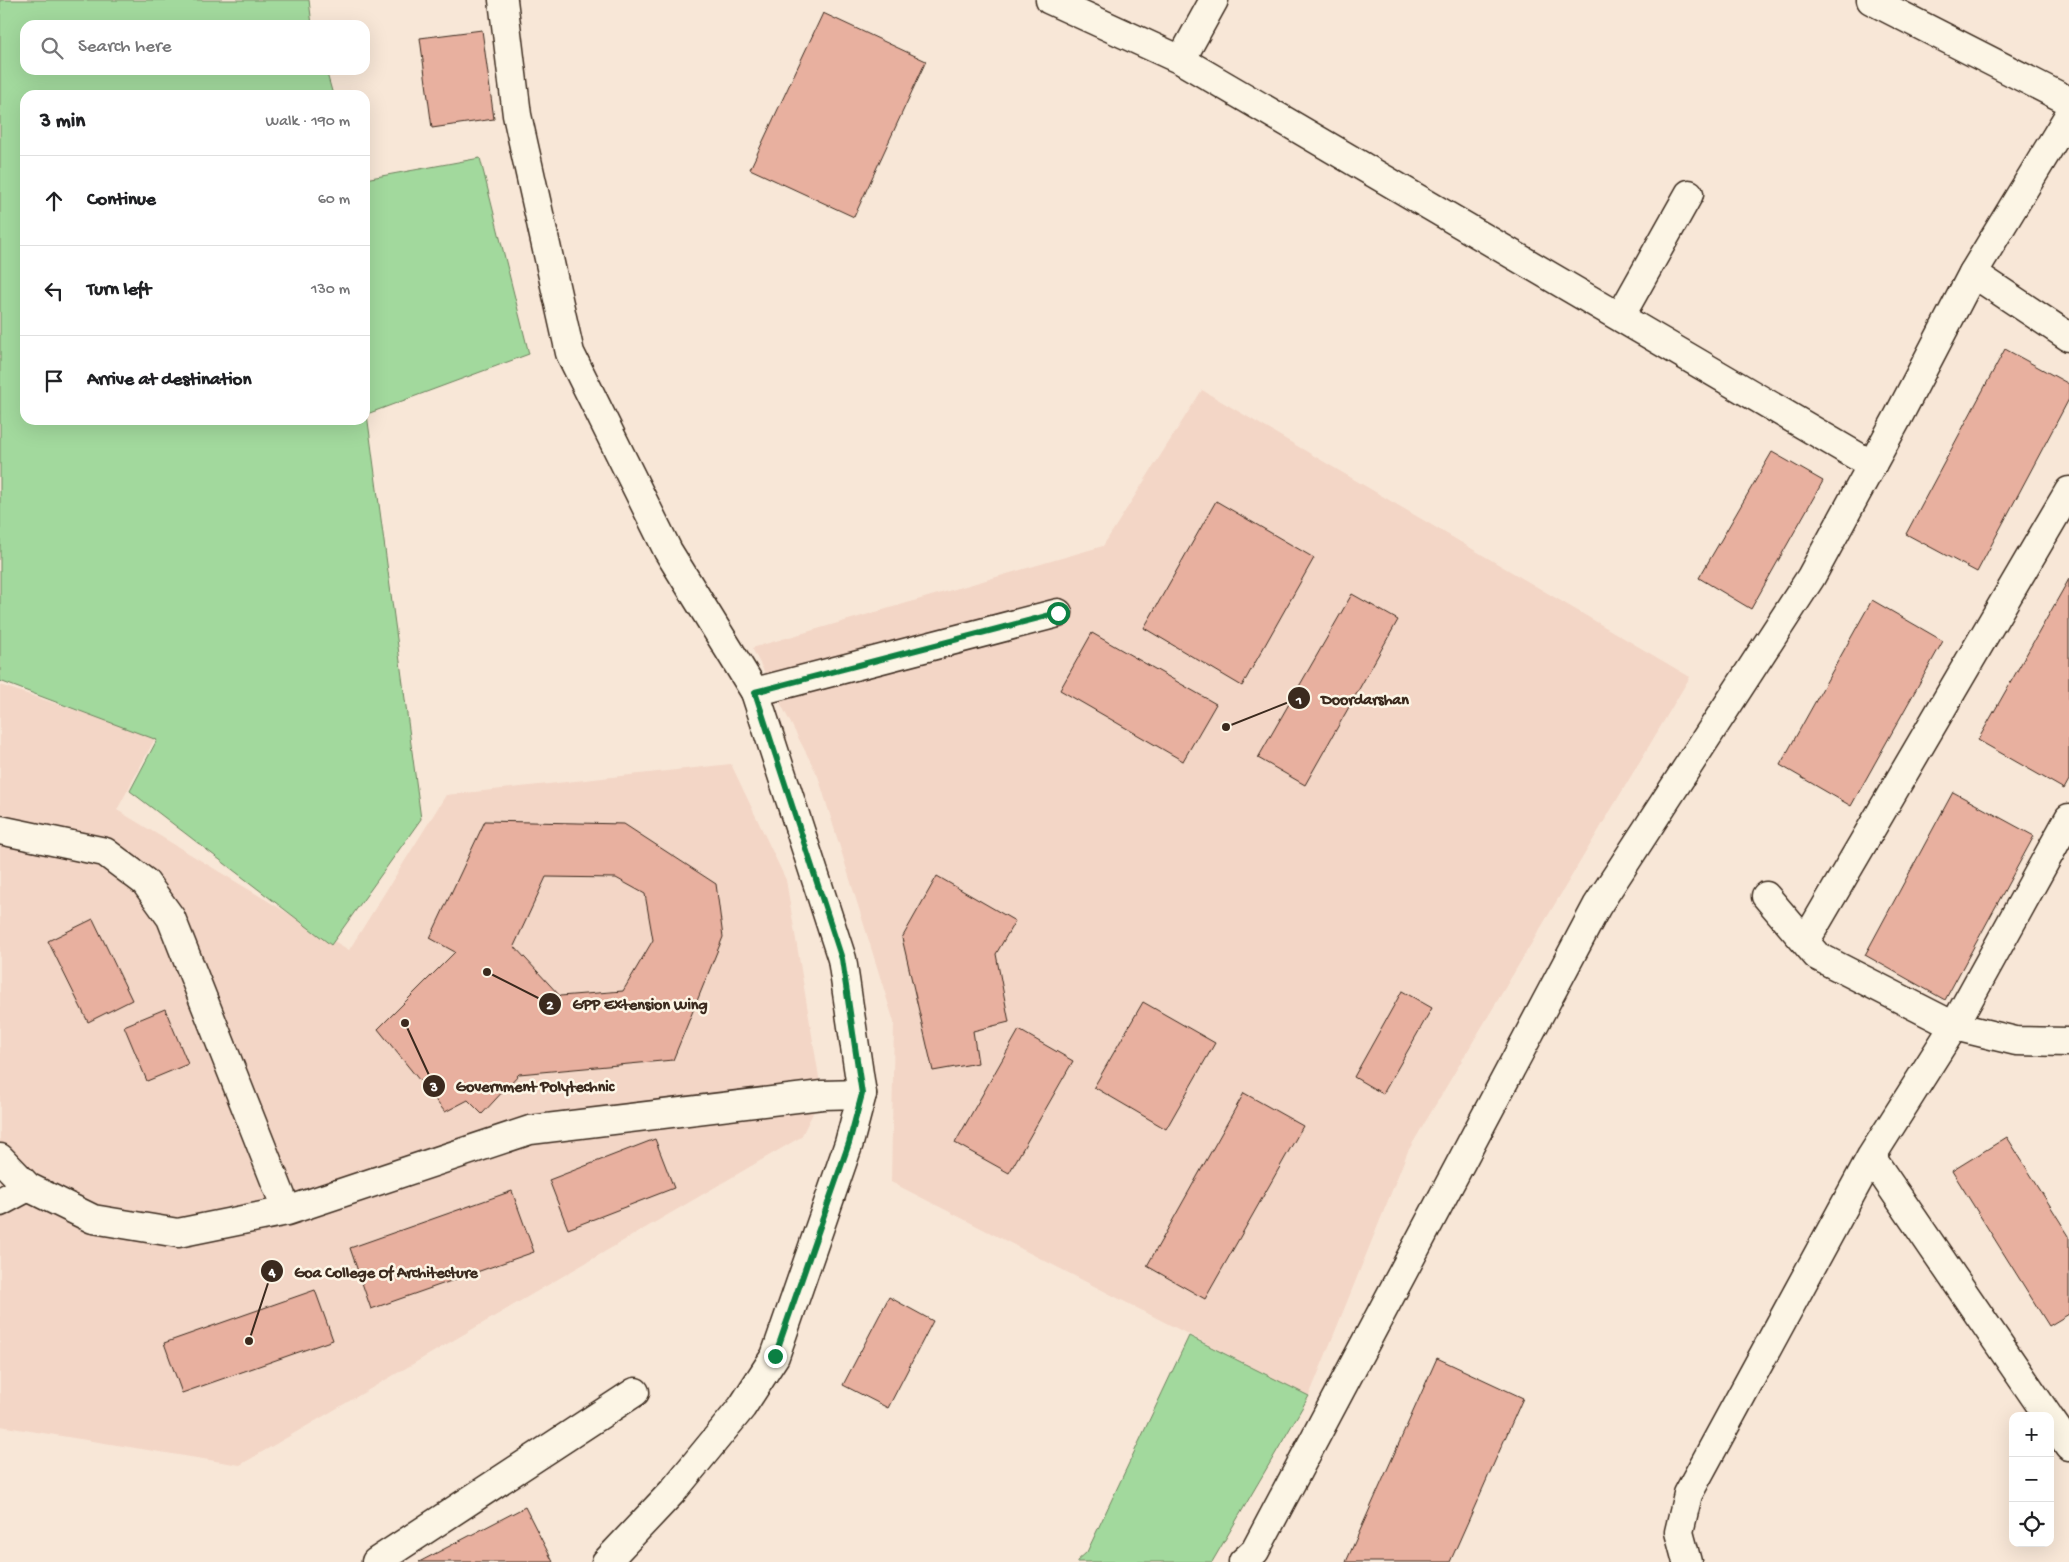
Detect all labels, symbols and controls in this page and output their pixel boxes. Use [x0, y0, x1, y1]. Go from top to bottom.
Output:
search box [20, 20, 370, 75]
icon: search [38, 34, 66, 62]
text: Search here [78, 36, 172, 59]
text: 3 min [40, 110, 85, 135]
text: Walk · 190 m [266, 113, 350, 132]
icon: ahead [40, 187, 68, 215]
text: Continue [87, 189, 156, 212]
text: 60 m [318, 191, 350, 210]
icon: left [40, 277, 68, 305]
text: Turn left [87, 279, 151, 302]
text: 130 m [311, 281, 350, 300]
icon: arrive [40, 367, 68, 395]
text: Arrive at destination [87, 369, 251, 392]
route start [1047, 602, 1070, 625]
callout: Doordarshan [1286, 683, 1419, 714]
text: 1 [1295, 692, 1302, 710]
text: Doordarshan [1319, 692, 1409, 711]
callout: GPP Extension Wing [538, 988, 718, 1019]
text: 2 [546, 997, 554, 1015]
text: GPP Extension Wing [572, 997, 708, 1016]
callout: Government Polytechnic [421, 1070, 624, 1101]
text: 3 [429, 1079, 438, 1097]
text: Government Polytechnic [456, 1079, 616, 1098]
callout: Goa College Of Architecture [259, 1255, 488, 1286]
text: 4 [267, 1264, 276, 1282]
text: Goa College Of Architecture [294, 1264, 479, 1284]
route end [764, 1345, 787, 1368]
map controls [2009, 1412, 2054, 1547]
button: + [2009, 1412, 2054, 1457]
button: − [2009, 1457, 2054, 1502]
button: locate [2009, 1502, 2054, 1547]

